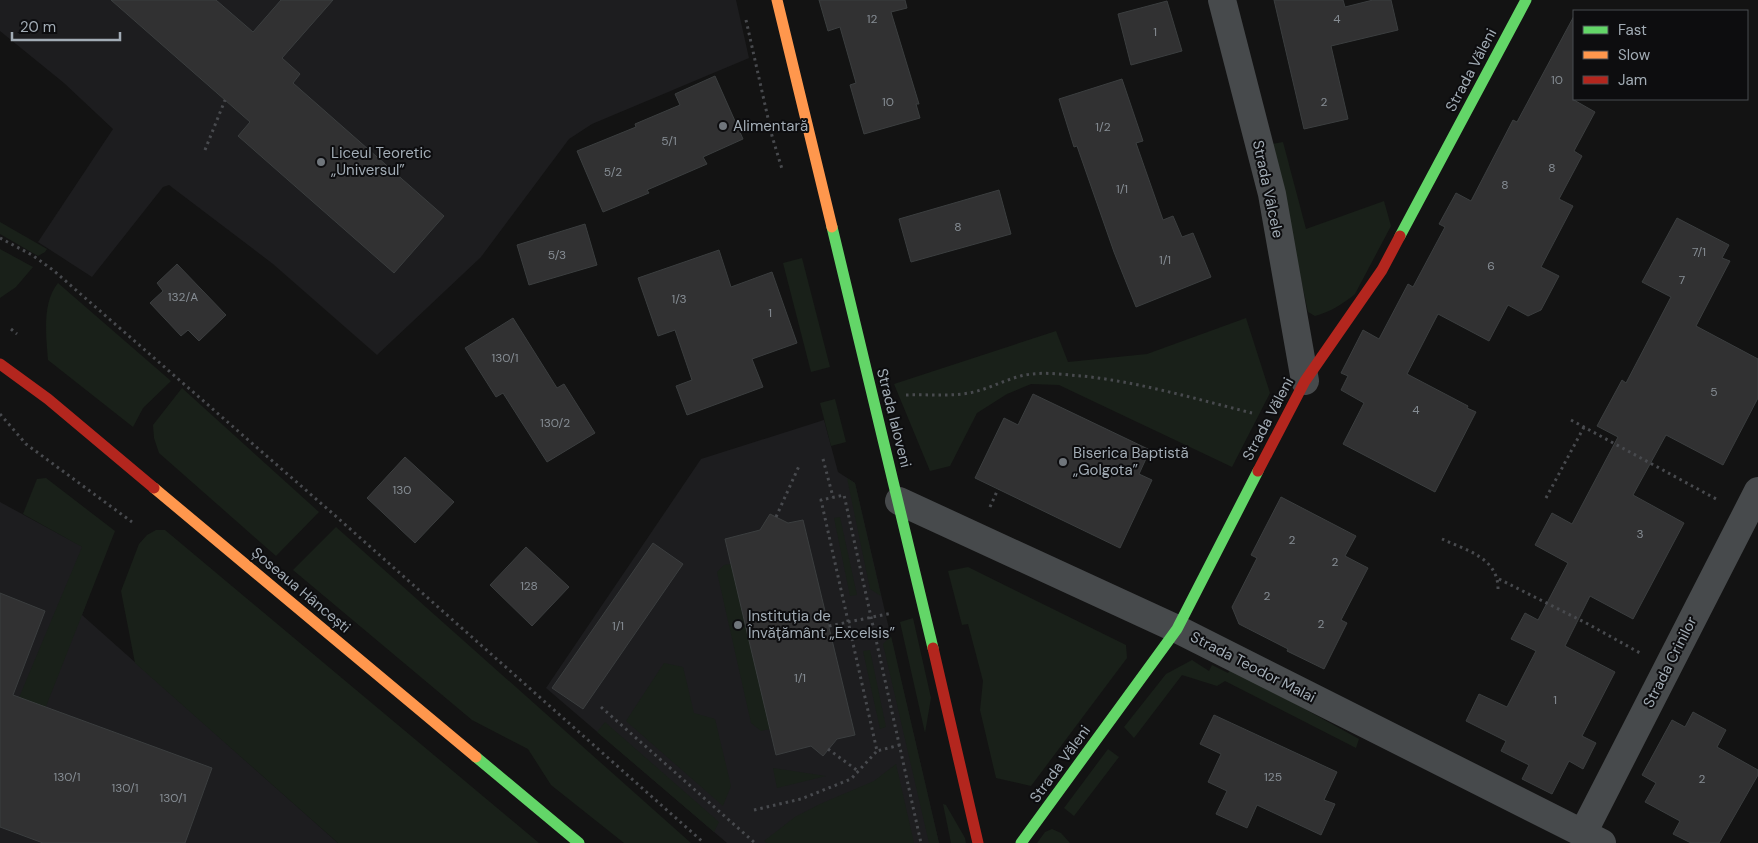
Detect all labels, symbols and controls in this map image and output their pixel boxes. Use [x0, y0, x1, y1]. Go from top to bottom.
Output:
scale bar [12, 10, 120, 42]
legend [1573, 10, 1748, 100]
house number: 12 [867, 11, 877, 27]
house number: 4 [1333, 11, 1341, 27]
text: 20 m [20, 17, 56, 37]
text: Fast [1618, 20, 1647, 40]
house number: 1 [1153, 24, 1157, 40]
street label: Strada Văleni [1441, 25, 1501, 115]
text: Slow [1618, 45, 1651, 65]
text: Jam [1618, 70, 1647, 90]
house number: 10 [1551, 72, 1563, 88]
house number: 10 [882, 94, 894, 110]
house number: 2 [1321, 94, 1328, 110]
place label: Alimentară [733, 116, 808, 136]
house number: 1/2 [1095, 119, 1111, 135]
marker: Alimentară [717, 120, 729, 132]
house number: 5/1 [661, 133, 677, 149]
street label: Strada Vâlcele [1248, 138, 1288, 240]
place label: Liceul Teoretic „Universul” [331, 143, 432, 180]
marker: Liceul Teoretic „Universul” [315, 156, 327, 168]
house number: 8 [1548, 160, 1556, 176]
house number: 5/2 [604, 164, 622, 180]
house number: 8 [1501, 177, 1509, 193]
house number: 1/1 [1116, 181, 1128, 197]
house number: 8 [954, 219, 962, 235]
house number: 7/1 [1692, 244, 1706, 260]
house number: 5/3 [548, 247, 566, 263]
house number: 1/1 [1159, 252, 1171, 268]
house number: 6 [1487, 258, 1495, 274]
house number: 7 [1679, 272, 1685, 288]
house number: 132/A [168, 289, 198, 305]
house number: 1/3 [671, 291, 687, 307]
house number: 1 [768, 305, 772, 321]
house number: 130/1 [491, 350, 519, 366]
street label: Strada Ialoveni [872, 366, 916, 470]
street label: Strada Văleni [1238, 374, 1298, 464]
house number: 5 [1710, 384, 1718, 400]
house number: 4 [1412, 402, 1420, 418]
house number: 130/2 [540, 415, 570, 431]
place label: Biserica Baptistă „Golgota” [1073, 443, 1189, 480]
marker: Biserica Baptistă „Golgota” [1057, 456, 1069, 468]
house number: 130 [392, 482, 412, 498]
house number: 3 [1636, 526, 1644, 542]
house number: 2 [1289, 532, 1296, 548]
street label: Șoseaua Hâncești [247, 543, 355, 637]
house number: 2 [1332, 554, 1339, 570]
house number: 128 [520, 578, 538, 594]
house number: 2 [1264, 588, 1271, 604]
place label: Instituția de Învățământ „Excelsis” [747, 606, 895, 643]
street label: Strada Crinilor [1638, 613, 1702, 711]
house number: 2 [1318, 616, 1325, 632]
house number: 1/1 [612, 618, 624, 634]
marker: Instituția de Învățământ „Excelsis” [732, 619, 744, 631]
street label: Strada Teodor Malai [1187, 627, 1319, 707]
house number: 1/1 [794, 670, 806, 686]
house number: 1 [1553, 692, 1557, 708]
street label: Strada Văleni [1025, 721, 1095, 807]
house number: 130/1 [53, 769, 81, 785]
house number: 125 [1264, 769, 1282, 785]
house number: 2 [1699, 771, 1706, 787]
house number: 130/1 [111, 780, 139, 796]
house number: 130/1 [159, 790, 187, 806]

